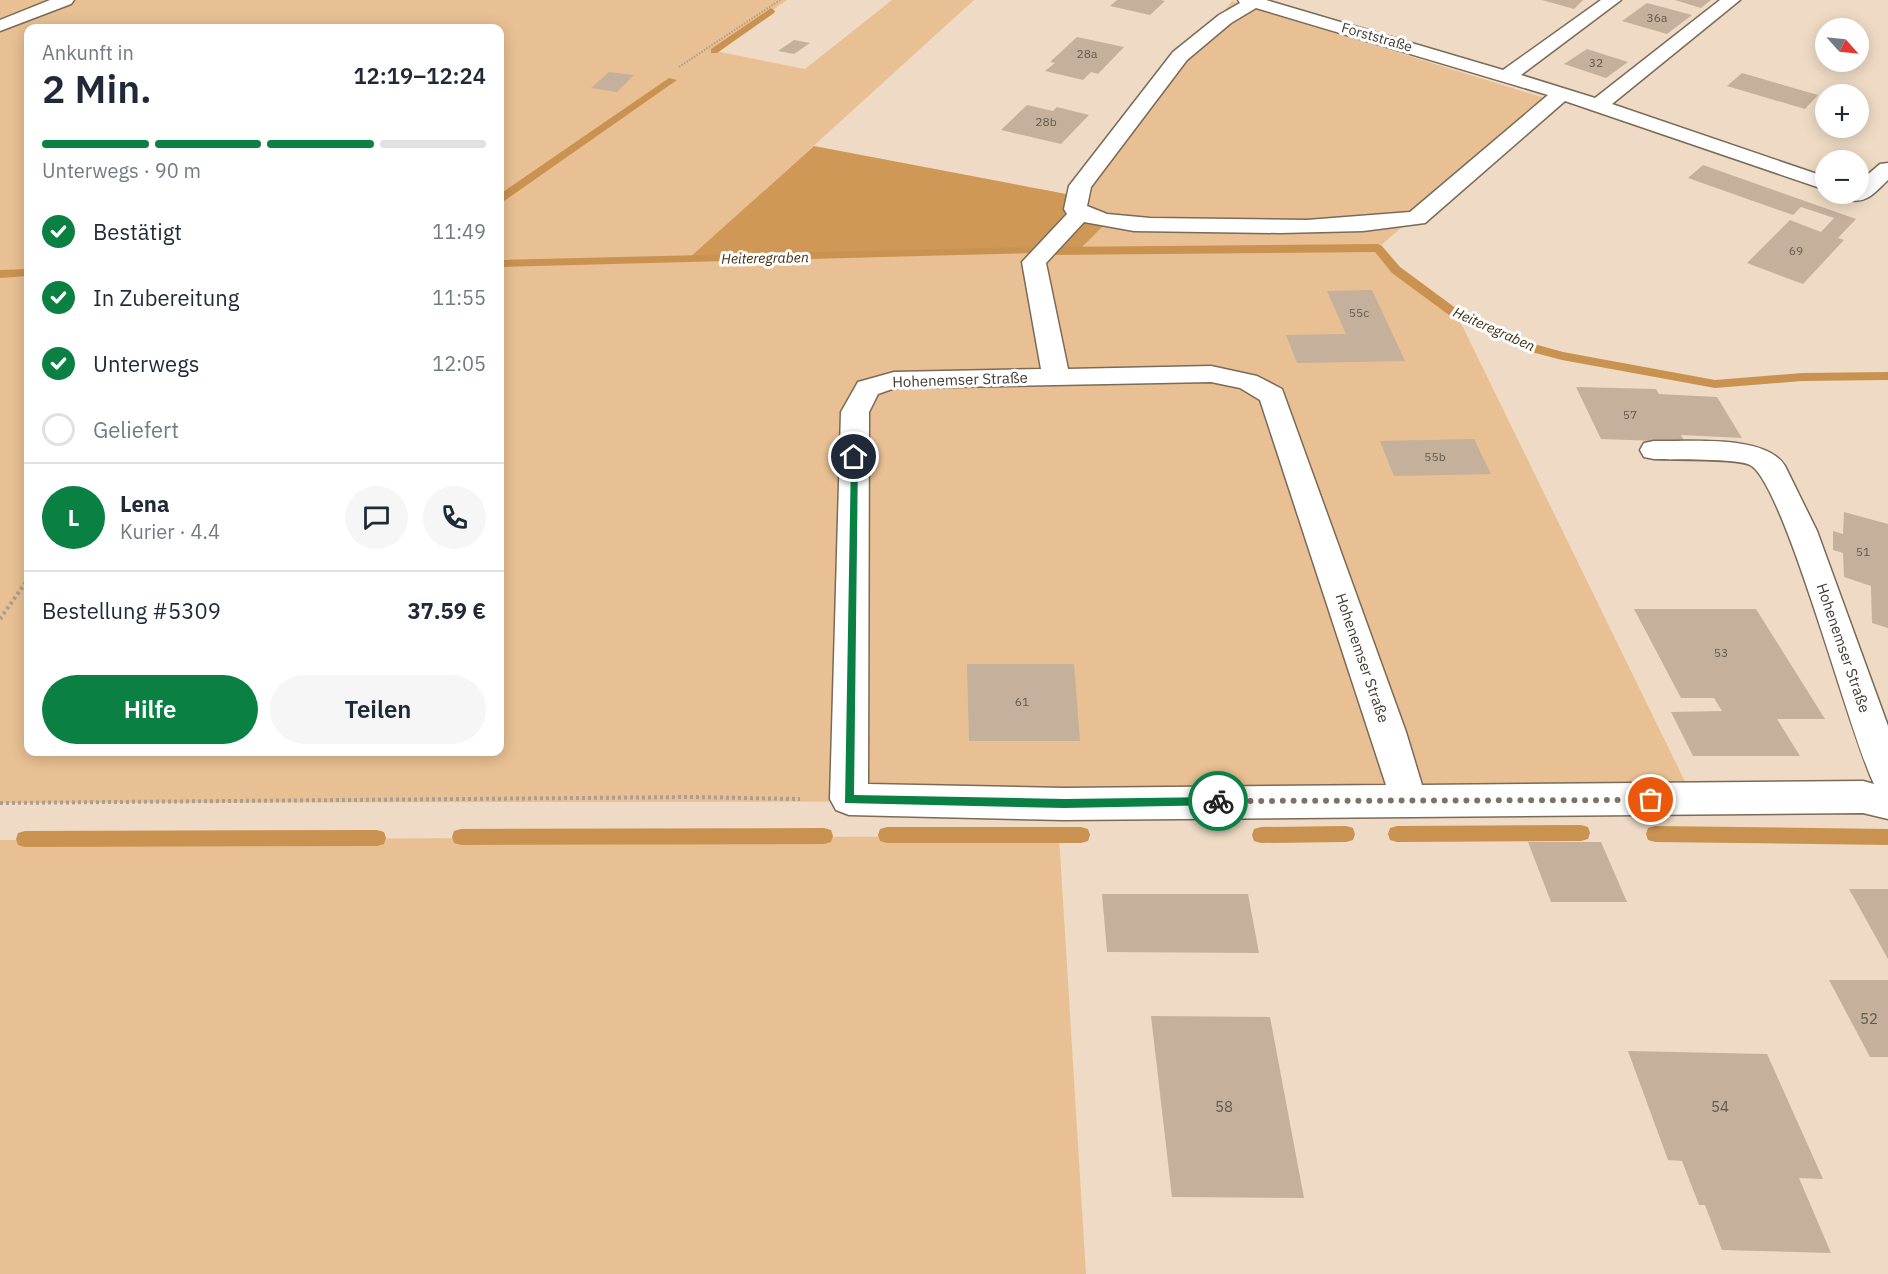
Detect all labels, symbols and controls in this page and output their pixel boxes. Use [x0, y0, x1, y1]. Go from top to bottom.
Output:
house number: 36a [1647, 10, 1668, 25]
street label: Forststraße [1339, 18, 1415, 56]
north arrow [1815, 18, 1869, 72]
map controls [1815, 18, 1869, 204]
text: Ankunft in [42, 39, 134, 66]
house number: 28a [1077, 46, 1098, 61]
house number: 32 [1589, 55, 1603, 70]
text: 12:19–12:24 [353, 61, 486, 90]
text: 2 Min. [42, 63, 152, 114]
button: + [1815, 84, 1869, 138]
house number: 28b [1035, 114, 1057, 129]
button: − [1815, 150, 1869, 204]
text: Unterwegs · 90 m [42, 157, 201, 184]
icon: check [42, 215, 75, 248]
text: Bestätigt [93, 217, 182, 246]
text: 11:49 [432, 218, 486, 245]
house number: 69 [1789, 243, 1803, 258]
water label: Heiteregraben [721, 248, 809, 268]
icon: check [42, 281, 75, 314]
text: In Zubereitung [93, 283, 239, 312]
text: 11:55 [432, 284, 486, 311]
water label: Heiteregraben [1450, 303, 1538, 355]
house number: 55c [1349, 305, 1369, 320]
icon: check [42, 347, 75, 380]
text: Unterwegs [93, 349, 200, 378]
text: 12:05 [432, 350, 486, 377]
street label: Hohenemser Straße [892, 368, 1028, 391]
house number: 57 [1623, 407, 1637, 422]
text: Geliefert [93, 415, 179, 444]
pin [828, 431, 879, 482]
icon: home [837, 440, 870, 473]
house number: 55b [1424, 449, 1446, 464]
button: chat [345, 486, 408, 549]
button: phone [423, 486, 486, 549]
text: Lena [120, 489, 169, 518]
text: L [68, 503, 79, 532]
text: Kurier · 4.4 [120, 518, 220, 545]
house number: 51 [1856, 544, 1870, 559]
street label: Hohenemser Straße [1812, 581, 1875, 715]
street label: Hohenemser Straße [1331, 591, 1394, 725]
text: Bestellung #5309 [42, 596, 221, 625]
text: 37.59 € [407, 596, 486, 625]
house number: 53 [1714, 645, 1728, 660]
button: Hilfe [42, 675, 258, 744]
button: Teilen [270, 675, 486, 744]
house number: 61 [1015, 694, 1029, 709]
courier [1188, 771, 1248, 831]
pin [1625, 774, 1676, 825]
icon: bag [1634, 783, 1667, 816]
icon: bike [1202, 785, 1235, 818]
house number: 52 [1860, 1009, 1878, 1028]
house number: 58 [1215, 1097, 1233, 1116]
house number: 54 [1711, 1097, 1729, 1116]

